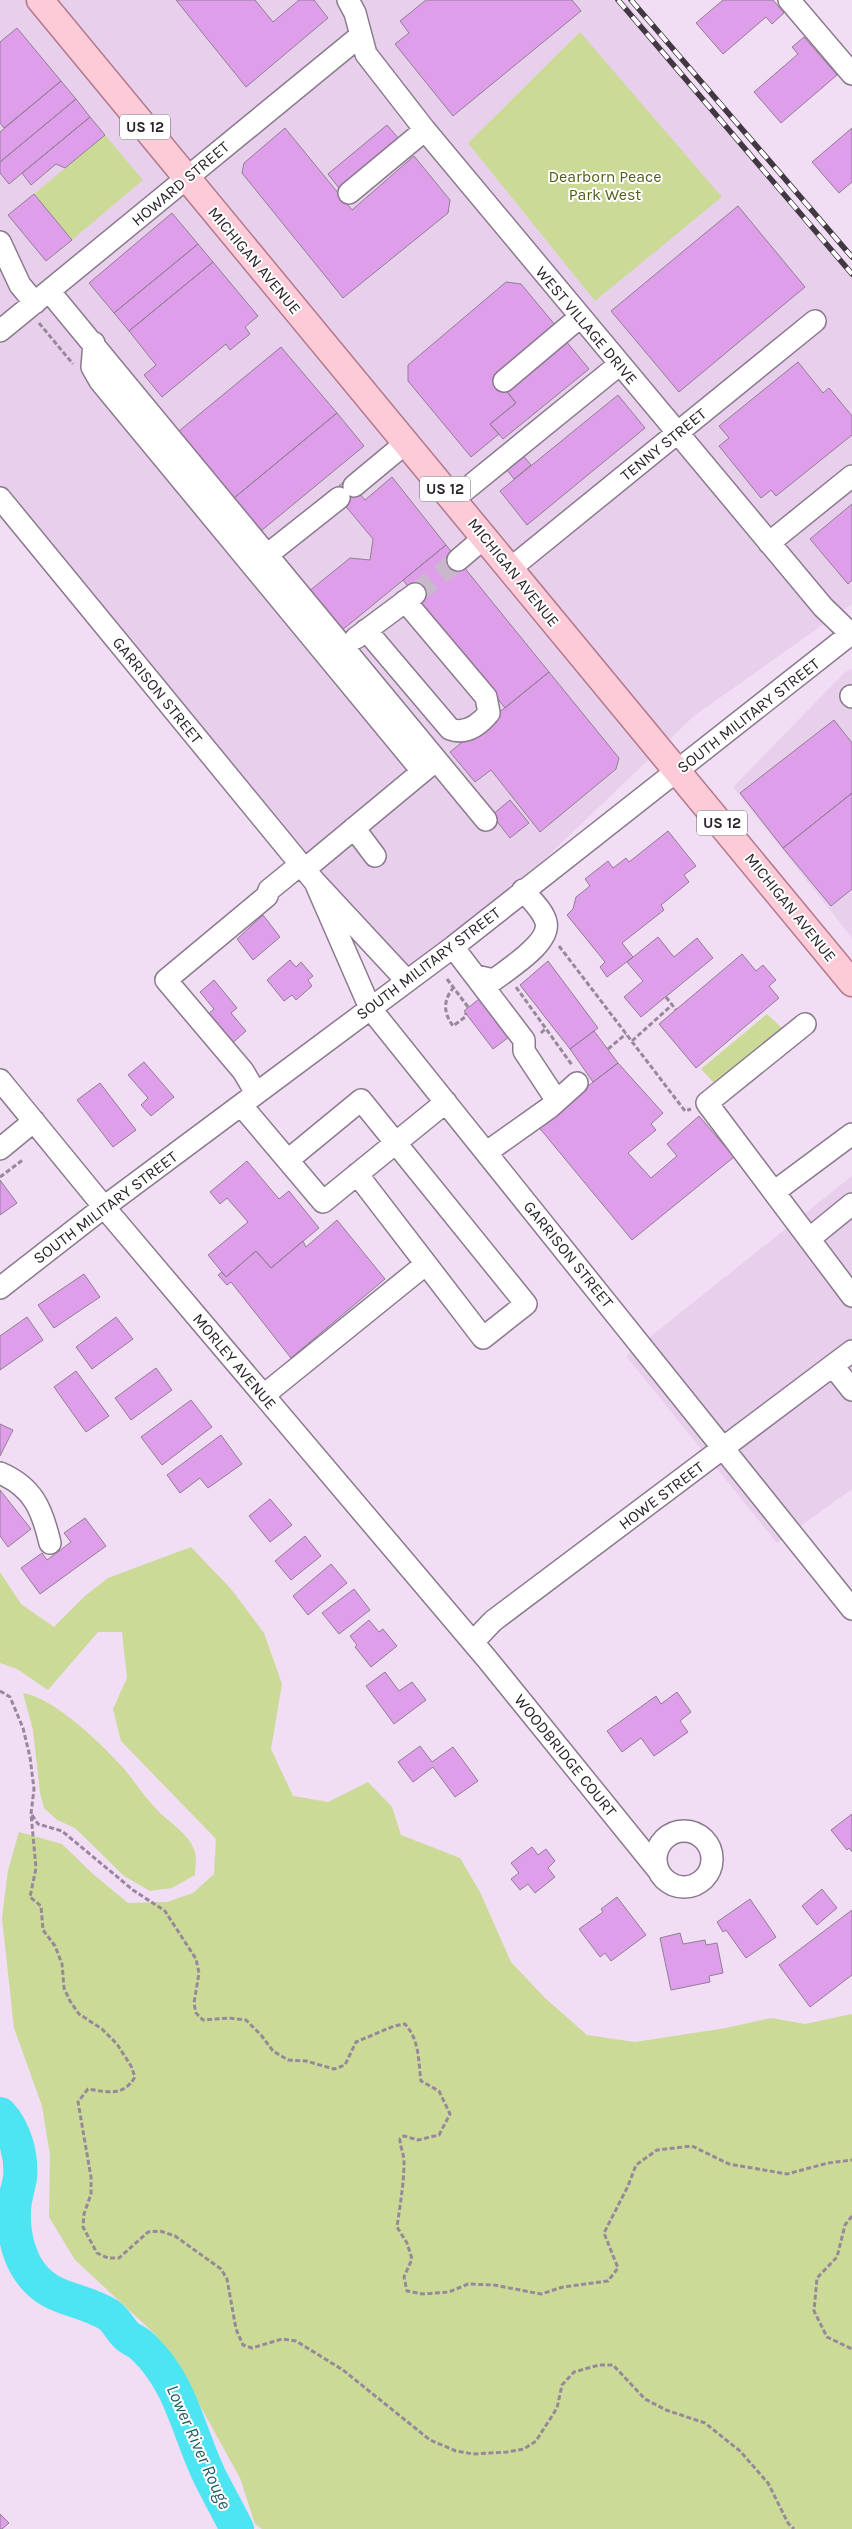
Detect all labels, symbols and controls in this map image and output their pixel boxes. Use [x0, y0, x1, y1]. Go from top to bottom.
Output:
road number: US 12 [120, 114, 170, 140]
street label: HOWARD STREET [128, 137, 233, 230]
park label: Dearborn Peace Park West [548, 167, 662, 204]
street label: MICHIGAN AVENUE [204, 203, 305, 318]
street label: WEST VILLAGE DRIVE [532, 262, 642, 388]
street label: TENNY STREET [617, 404, 710, 485]
road number: US 12 [420, 476, 470, 502]
street label: MICHIGAN AVENUE [464, 514, 563, 631]
street label: GARRISON STREET [109, 633, 206, 748]
street label: SOUTH MILITARY STREET [673, 654, 823, 777]
road number: US 12 [697, 810, 747, 836]
street label: MICHIGAN AVENUE [741, 849, 840, 966]
street label: SOUTH MILITARY STREET [353, 903, 504, 1024]
street label: SOUTH MILITARY STREET [30, 1147, 181, 1268]
street label: GARRISON STREET [520, 1197, 617, 1312]
street label: MORLEY AVENUE [189, 1309, 280, 1413]
street label: HOWE STREET [615, 1457, 708, 1534]
street label: WOODBRIDGE COURT [510, 1690, 621, 1820]
water label: Lower River Rouge [162, 2381, 236, 2513]

